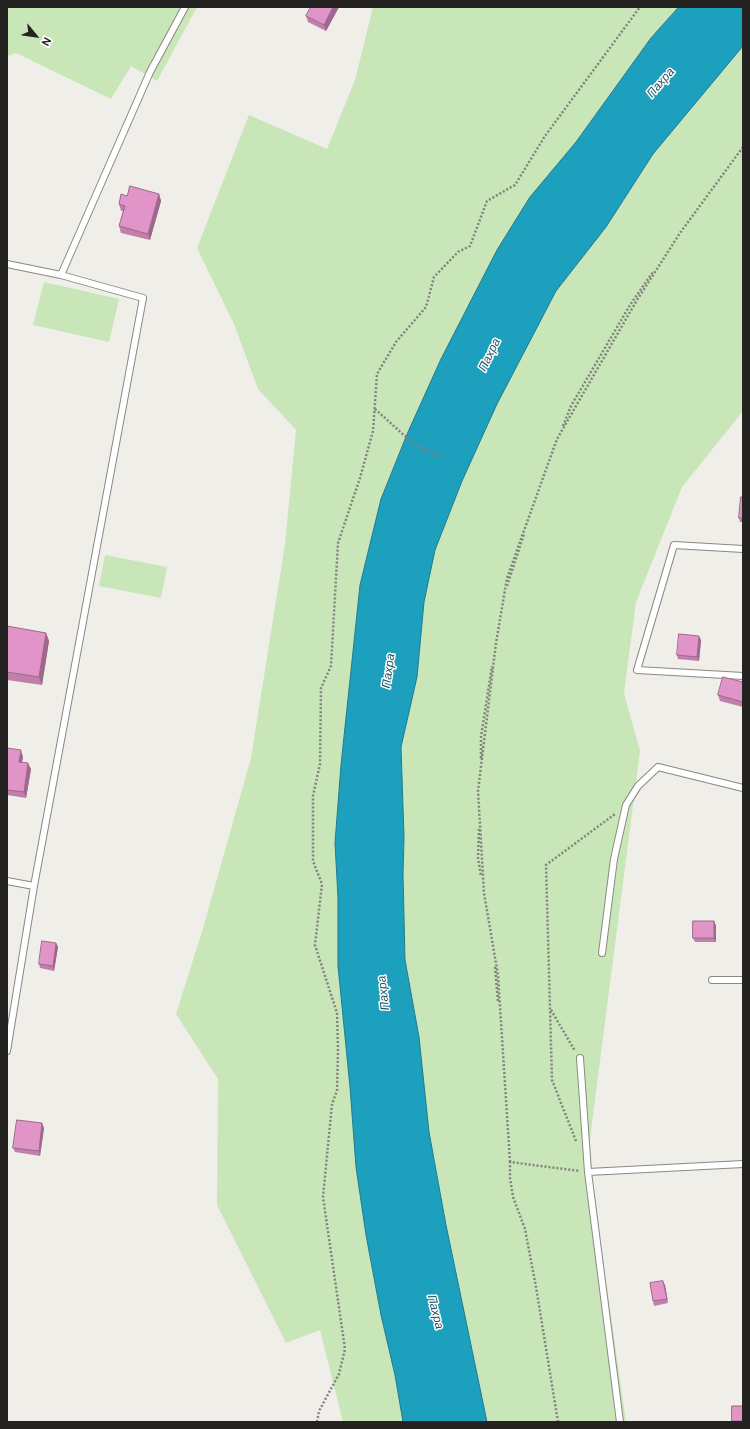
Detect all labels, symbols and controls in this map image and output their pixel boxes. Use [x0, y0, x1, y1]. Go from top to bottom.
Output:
north arrow [16, 16, 56, 56]
text: N [38, 35, 55, 49]
water label: Пахра [644, 65, 678, 101]
water label: Пахра [476, 336, 504, 374]
water label: Пахра [379, 653, 399, 689]
water label: Пахра [375, 975, 393, 1011]
water label: Пахра [424, 1293, 446, 1331]

